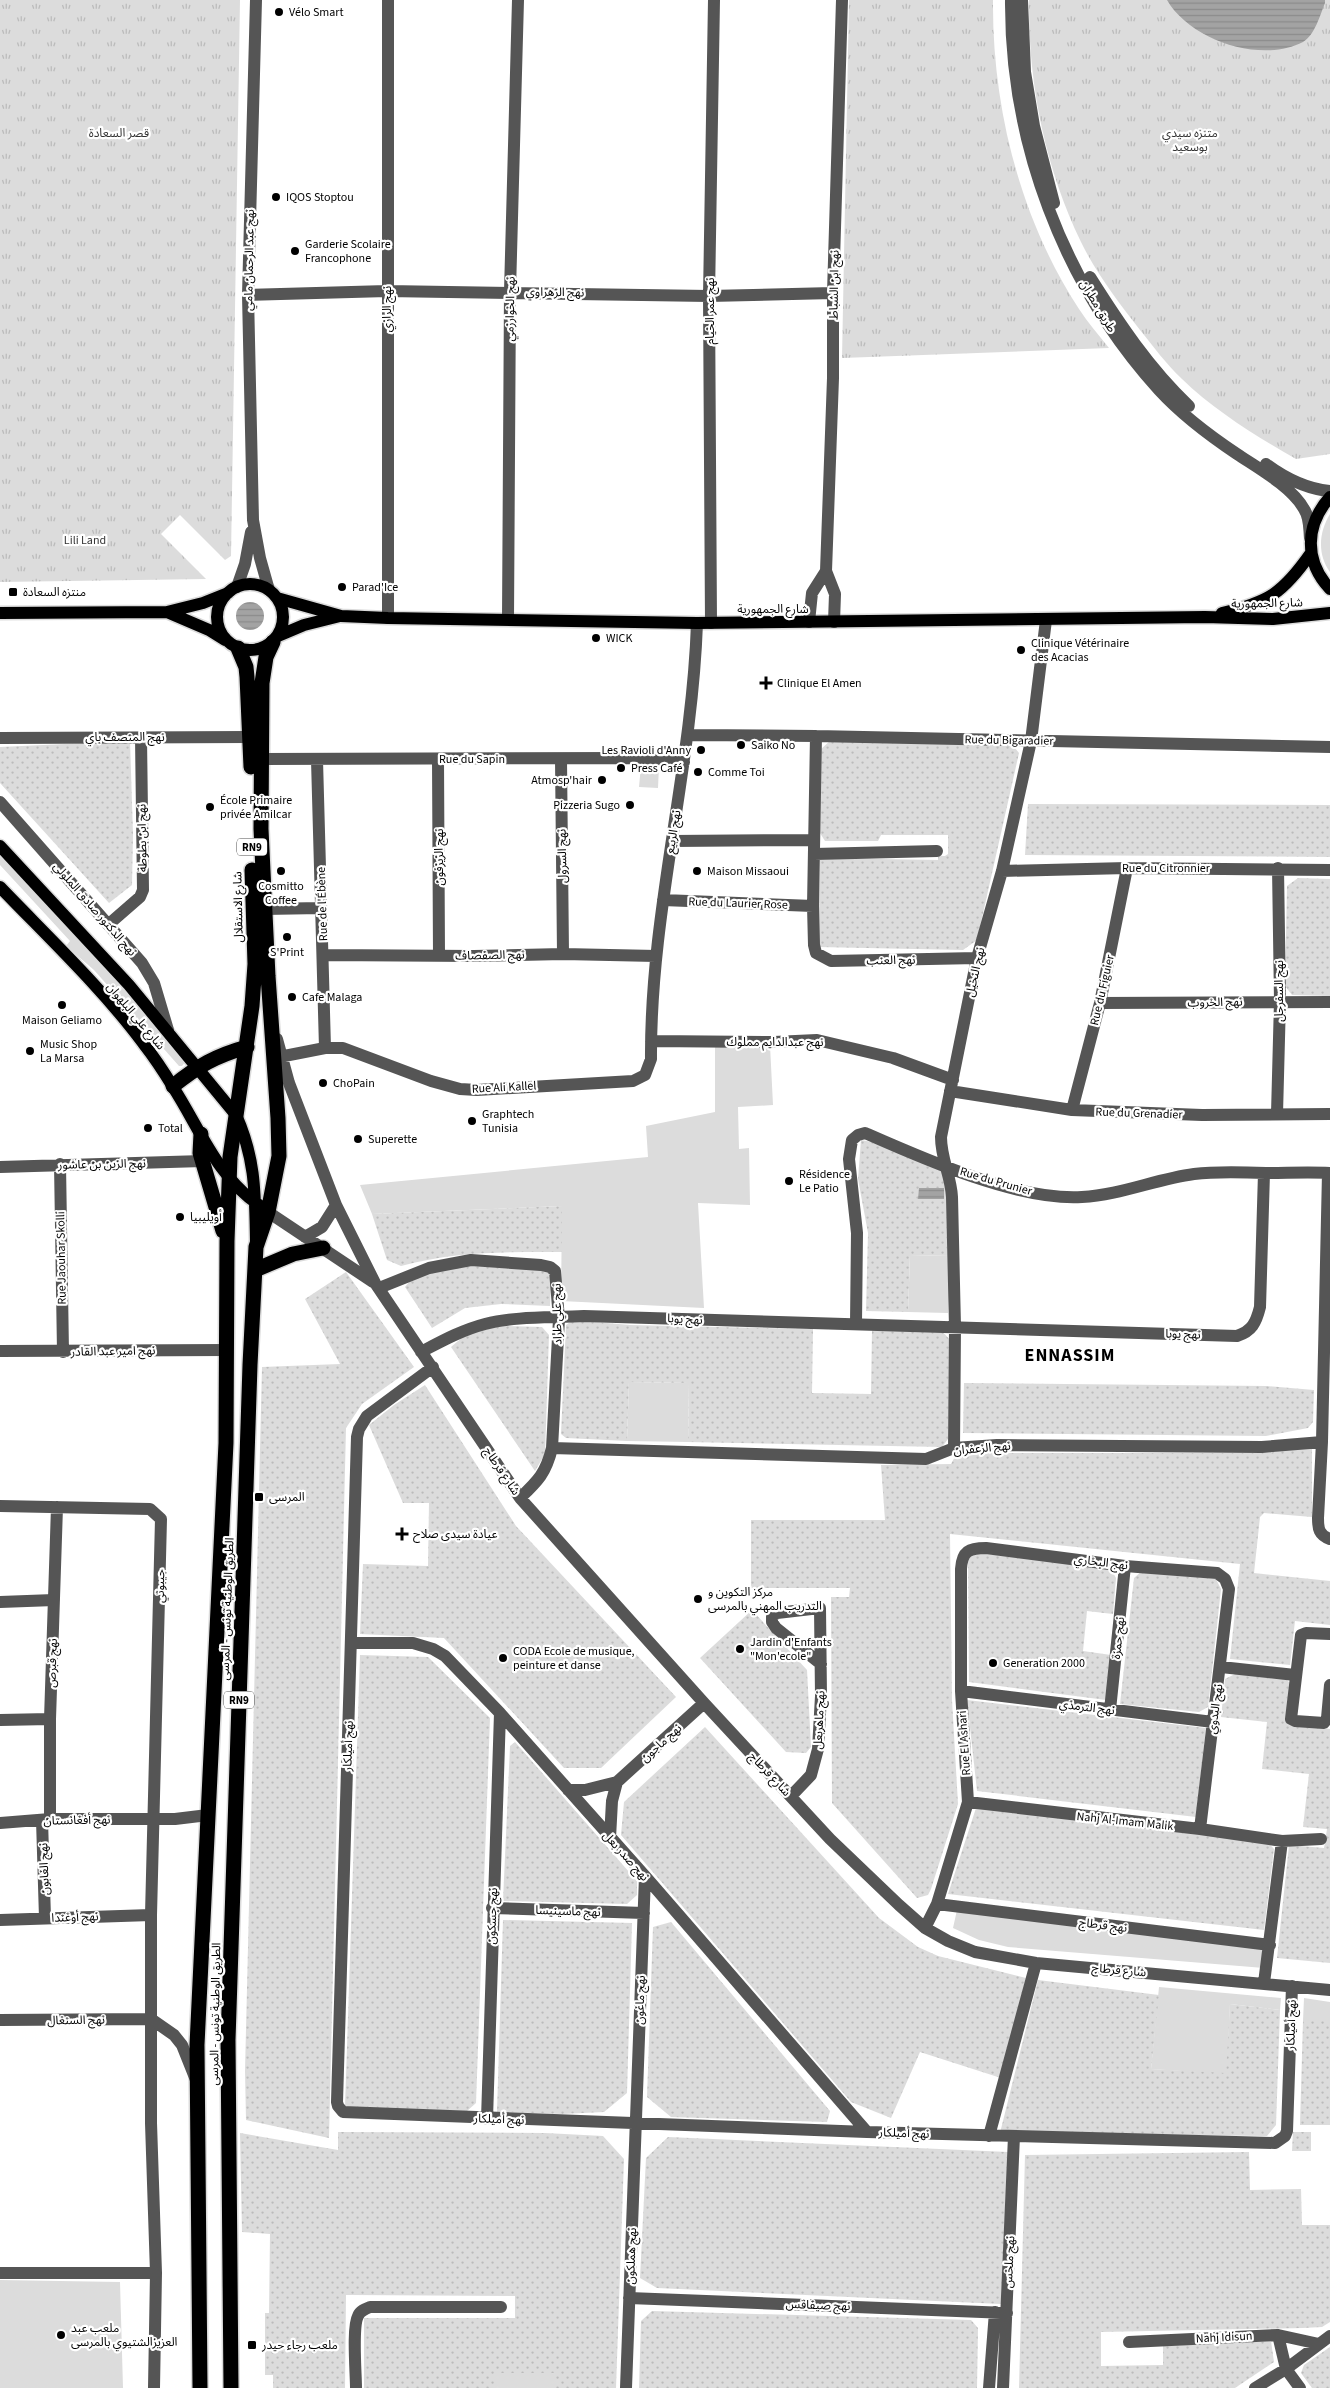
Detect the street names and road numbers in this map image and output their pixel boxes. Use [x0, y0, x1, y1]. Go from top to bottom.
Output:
street label: نهج عبد الرحمان مامي [240, 209, 260, 311]
street label: نهج ابن الشباط [825, 250, 844, 320]
street label: نهج الخوارزمي [501, 276, 520, 342]
street label: نهج عمر الخيام [702, 277, 719, 345]
street label: طريق مطران [1075, 277, 1120, 336]
street label: نهج الزهراوي [526, 283, 584, 302]
street label: نهج الرازي [379, 286, 397, 332]
street label: شارع الجمهورية [1231, 594, 1303, 613]
street label: شارع الجمهورية [737, 601, 809, 618]
street label: نهج المنصف باي [85, 729, 165, 747]
street label: Rue du Bigaradier [964, 731, 1054, 750]
street label: Rue du Sapin [439, 751, 505, 768]
street label: نهج ابن بطوطة [133, 804, 152, 872]
street label: نهج الربيع [662, 809, 685, 855]
street label: نهج الزيزفون [431, 828, 448, 886]
street label: نهج السرول [554, 829, 571, 883]
road number: RN9 [237, 839, 267, 856]
street label: نهج الدكتور صادق الملولي [48, 859, 140, 961]
street label: Rue du Citronnier [1122, 860, 1211, 877]
street label: Rue de l'Ébène [313, 867, 332, 941]
street label: شارع الاستقلال [229, 871, 248, 943]
street label: Rue du Laurier Rose [688, 893, 788, 914]
street label: نهج الصفصاف [455, 946, 525, 965]
street label: نهج النخيل [962, 946, 989, 999]
street label: نهج العنب [866, 952, 916, 969]
street label: Rue du Figuier [1086, 952, 1119, 1027]
street label: نهج السفرجل [1271, 960, 1288, 1022]
street label: شارع علي البلهوان [102, 979, 169, 1054]
street label: نهج الخروب [1187, 994, 1243, 1011]
street label: نهج عبدالدايم مملوك [726, 1034, 824, 1051]
street label: Rue Ali Kallel [471, 1077, 537, 1098]
street label: Rue du Grenadier [1095, 1103, 1184, 1124]
street label: نهج الزين بن عاشور [57, 1155, 146, 1174]
street label: Rue du Prunier [958, 1163, 1035, 1200]
street label: Rue Jaouhar Skolli [52, 1211, 71, 1305]
street label: نهج علي طراد [548, 1283, 567, 1345]
street label: نهج يوبا [667, 1310, 703, 1329]
street label: نهج يوبا [1165, 1325, 1201, 1344]
street label: نهج امير عبد القادر [69, 1342, 156, 1361]
street label: نهج الزعفران [953, 1438, 1011, 1459]
street label: شارع قرطاج [479, 1444, 524, 1499]
street label: الطريق الوطنية تونس - المرسى [217, 1537, 238, 1681]
street label: نهج البخاري [1073, 1551, 1129, 1575]
street label: جيبوتي [152, 1569, 170, 1603]
street label: نهج حمزة [1108, 1616, 1129, 1660]
street label: نهج قبرص [43, 1638, 62, 1688]
street label: نهج البدوي [1204, 1683, 1228, 1735]
street label: نهج ماهربعل [809, 1690, 830, 1750]
road number: RN9 [224, 1692, 254, 1708]
street label: نهج الترمذي [1058, 1696, 1116, 1720]
street label: Rue El Ashari [954, 1710, 975, 1776]
street label: نهج أميلكار [339, 1720, 358, 1773]
street label: نهج ماجون [637, 1720, 686, 1767]
street label: شارع قرطاج [745, 1748, 795, 1800]
street label: Nahj Al-Imam Malik [1076, 1808, 1174, 1835]
street label: نهج أفغانستان [43, 1811, 111, 1830]
street label: نهج صدر بعل [599, 1828, 653, 1885]
street label: نهج الغابون [35, 1843, 54, 1895]
street label: نهج جسكون [483, 1887, 502, 1945]
street label: نهج ماسينيسا [535, 1902, 601, 1921]
street label: نهج أوغندا [51, 1908, 99, 1927]
street label: نهج قرطاج [1078, 1914, 1128, 1937]
street label: الطريق الوطنية تونس - المرسى [206, 1942, 225, 2086]
street label: شارع قرطاج [1091, 1960, 1147, 1981]
street label: نهج ماغون [631, 1975, 650, 2025]
street label: نهج أميلكار [1282, 1999, 1301, 2052]
street label: نهج السنغال [47, 2011, 105, 2030]
street label: نهج أميلكار [472, 2110, 525, 2129]
street label: نهج أميلكار [877, 2124, 930, 2143]
street label: نهج هملكون [622, 2227, 641, 2285]
street label: نهج ملخس [1000, 2235, 1019, 2289]
street label: نهج صيفاقس [785, 2296, 851, 2315]
street label: Nahj Idisun [1195, 2328, 1253, 2347]

